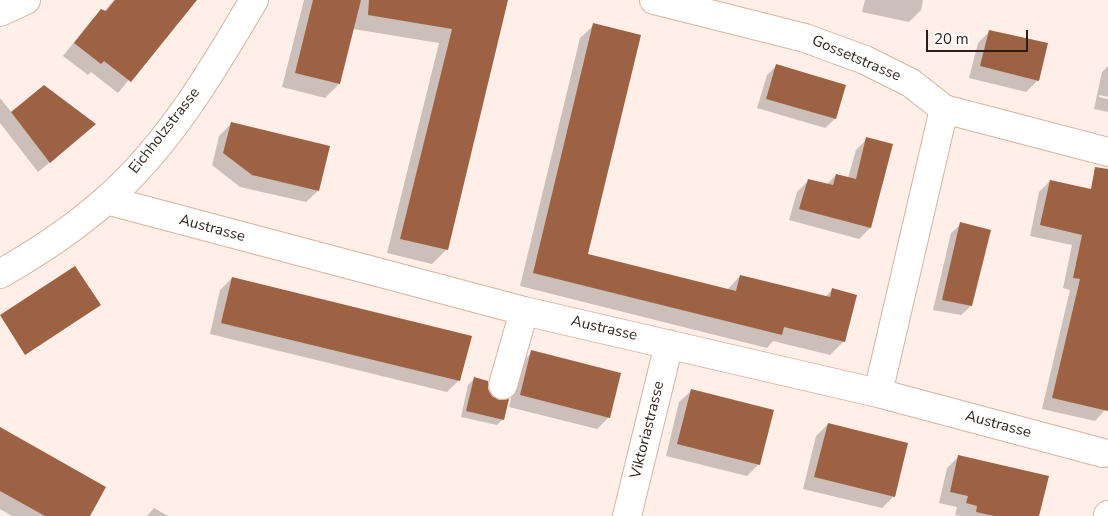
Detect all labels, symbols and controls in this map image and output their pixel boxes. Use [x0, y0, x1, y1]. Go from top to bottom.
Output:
scale bar [928, 20, 1030, 52]
text: 20 m [934, 29, 969, 49]
street label: Gossetstrasse [809, 32, 903, 86]
street label: Eichholzstrasse [126, 85, 204, 177]
street label: Austrasse [177, 212, 247, 246]
street label: Austrasse [569, 313, 639, 345]
street label: Viktoriastrasse [627, 380, 669, 480]
street label: Austrasse [963, 408, 1033, 442]

